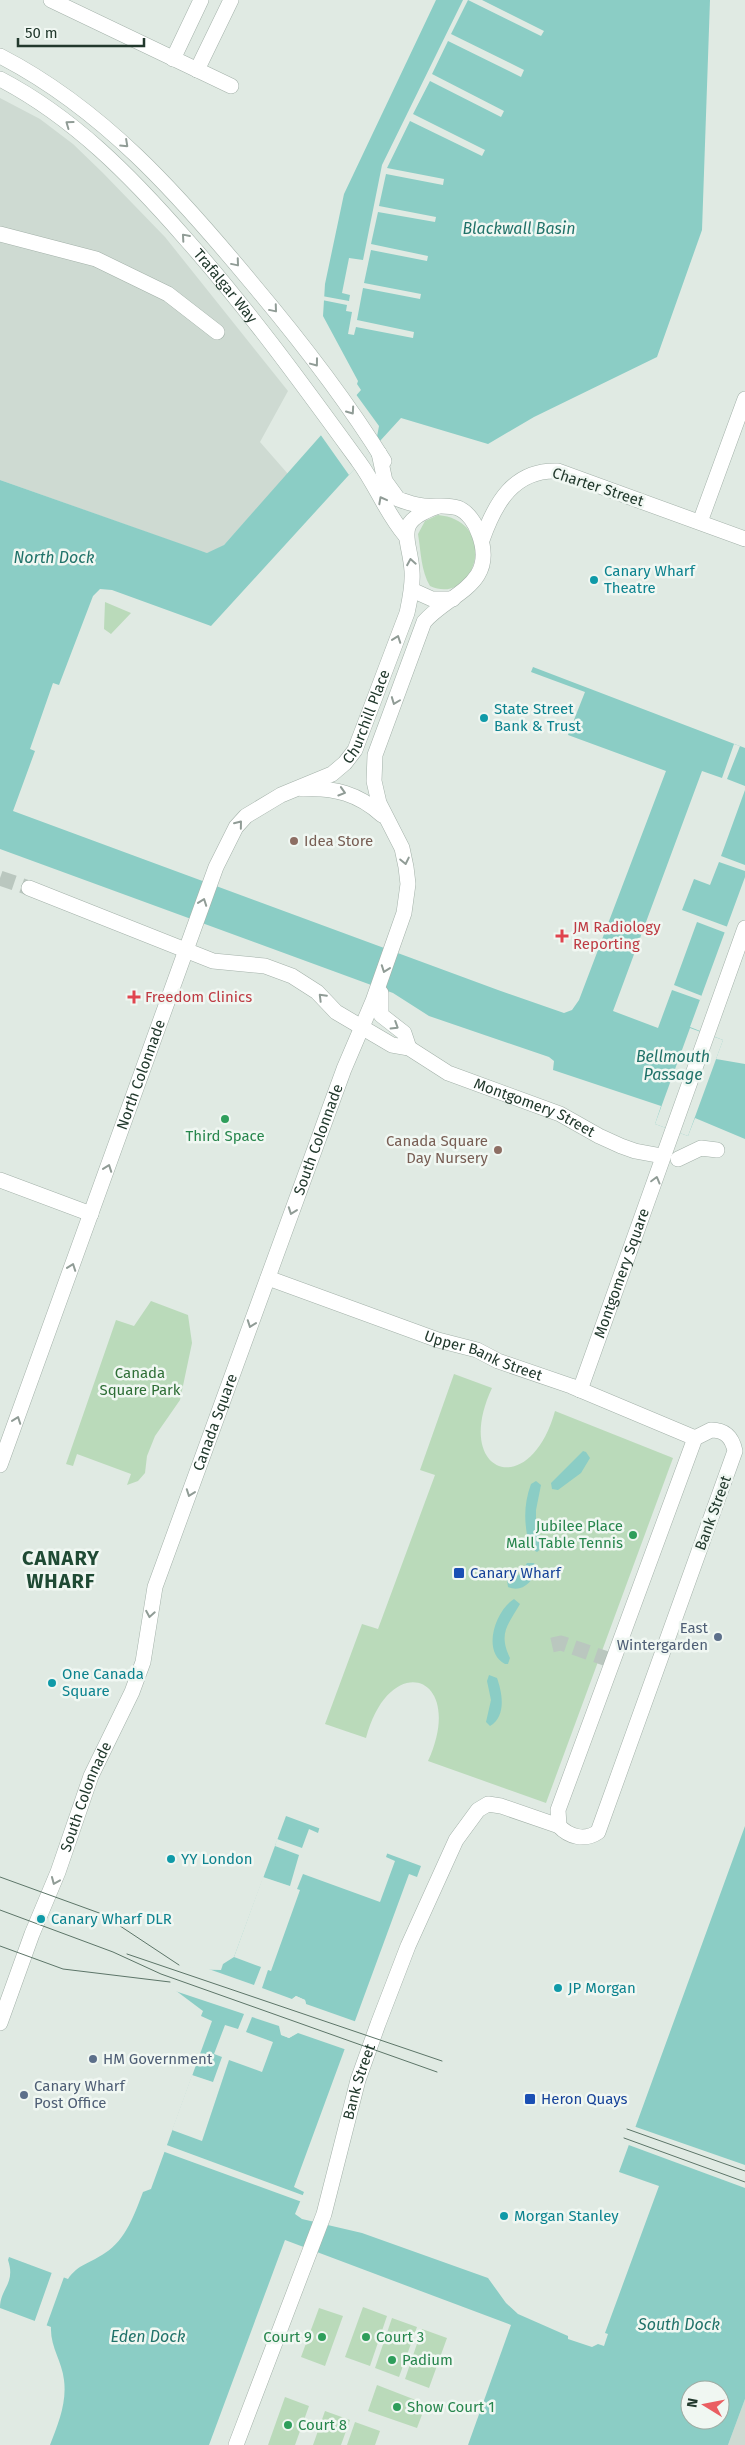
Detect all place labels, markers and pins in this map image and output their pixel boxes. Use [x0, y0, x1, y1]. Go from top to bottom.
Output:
place label: Canary Wharf Theatre [604, 562, 696, 597]
marker: Canary Wharf Theatre [588, 574, 600, 586]
place label: State Street Bank & Trust [494, 700, 581, 735]
marker: State Street Bank & Trust [478, 712, 490, 724]
place label: Idea Store [304, 832, 373, 850]
marker: Idea Store [288, 835, 300, 847]
place label: JM Radiology Reporting [573, 918, 661, 953]
marker: JM Radiology Reporting [555, 929, 569, 943]
place label: Freedom Clinics [145, 988, 252, 1006]
marker: Freedom Clinics [127, 990, 141, 1004]
marker: Third Space [219, 1113, 231, 1125]
place label: Third Space [185, 1127, 265, 1145]
place label: Canada Square Day Nursery [386, 1132, 489, 1167]
marker: Canada Square Day Nursery [492, 1144, 504, 1156]
place label: Jubilee Place Mall Table Tennis [506, 1517, 623, 1552]
marker: Jubilee Place Mall Table Tennis [627, 1529, 639, 1541]
place label: Canary Wharf [470, 1564, 562, 1582]
marker: Canary Wharf [452, 1566, 466, 1580]
place label: East Wintergarden [617, 1619, 709, 1654]
marker: East Wintergarden [712, 1631, 724, 1643]
place label: One Canada Square [62, 1665, 144, 1700]
marker: One Canada Square [46, 1677, 58, 1689]
place label: YY London [181, 1850, 253, 1868]
marker: YY London [165, 1853, 177, 1865]
place label: Canary Wharf DLR [51, 1910, 172, 1928]
marker: Canary Wharf DLR [35, 1913, 47, 1925]
place label: JP Morgan [568, 1979, 636, 1997]
marker: JP Morgan [552, 1982, 564, 1994]
place label: HM Government [103, 2050, 213, 2068]
marker: HM Government [87, 2053, 99, 2065]
place label: Canary Wharf Post Office [34, 2077, 126, 2112]
marker: Canary Wharf Post Office [18, 2089, 30, 2101]
place label: Heron Quays [541, 2090, 628, 2108]
marker: Heron Quays [523, 2092, 537, 2106]
place label: Morgan Stanley [514, 2207, 619, 2225]
marker: Morgan Stanley [498, 2210, 510, 2222]
place label: Court 9 [263, 2328, 312, 2346]
place label: Court 3 [376, 2328, 424, 2346]
marker: Court 9 [316, 2331, 328, 2343]
marker: Court 3 [360, 2331, 372, 2343]
place label: Padium [402, 2351, 453, 2369]
marker: Padium [386, 2354, 398, 2366]
place label: Show Court 1 [407, 2398, 495, 2416]
marker: Show Court 1 [391, 2401, 403, 2413]
place label: Court 8 [298, 2416, 347, 2434]
marker: Court 8 [282, 2419, 294, 2431]

